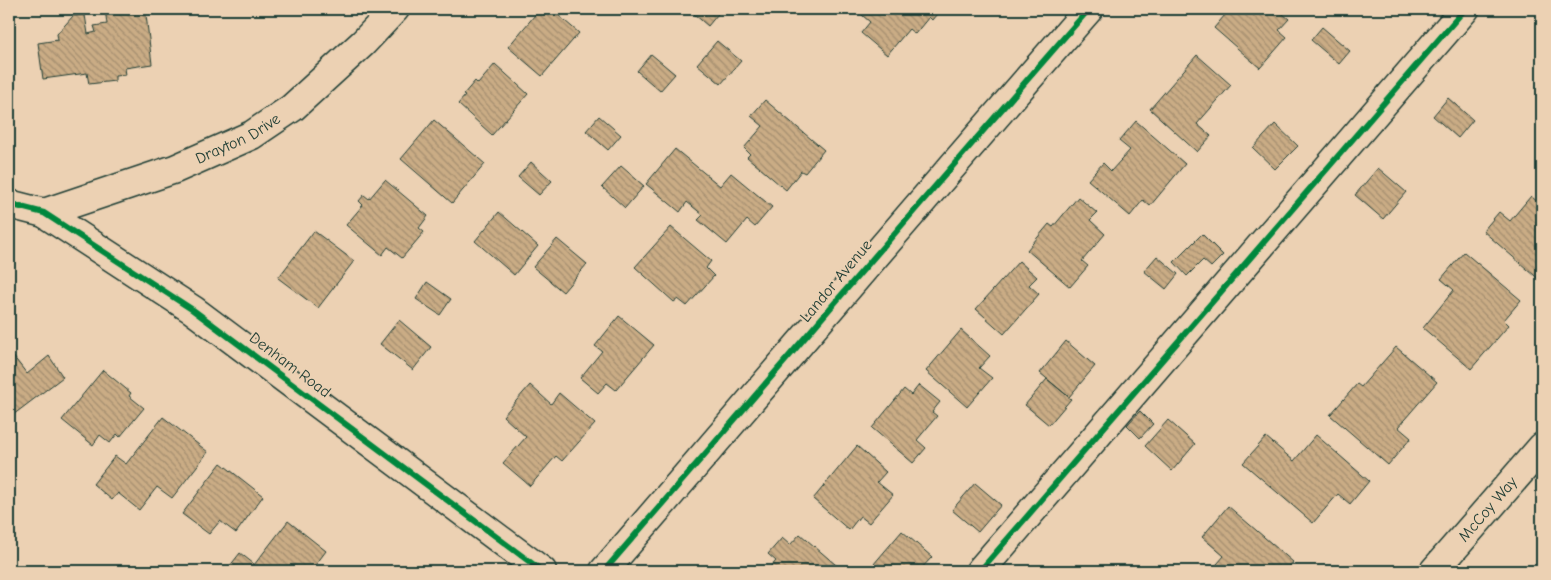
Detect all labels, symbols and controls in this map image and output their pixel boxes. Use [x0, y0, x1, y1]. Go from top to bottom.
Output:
street label: Drayton Drive [193, 110, 284, 168]
street label: Landor Avenue [796, 236, 876, 326]
street label: Denham Road [246, 329, 334, 401]
street label: McCoy Way [1455, 472, 1521, 545]

